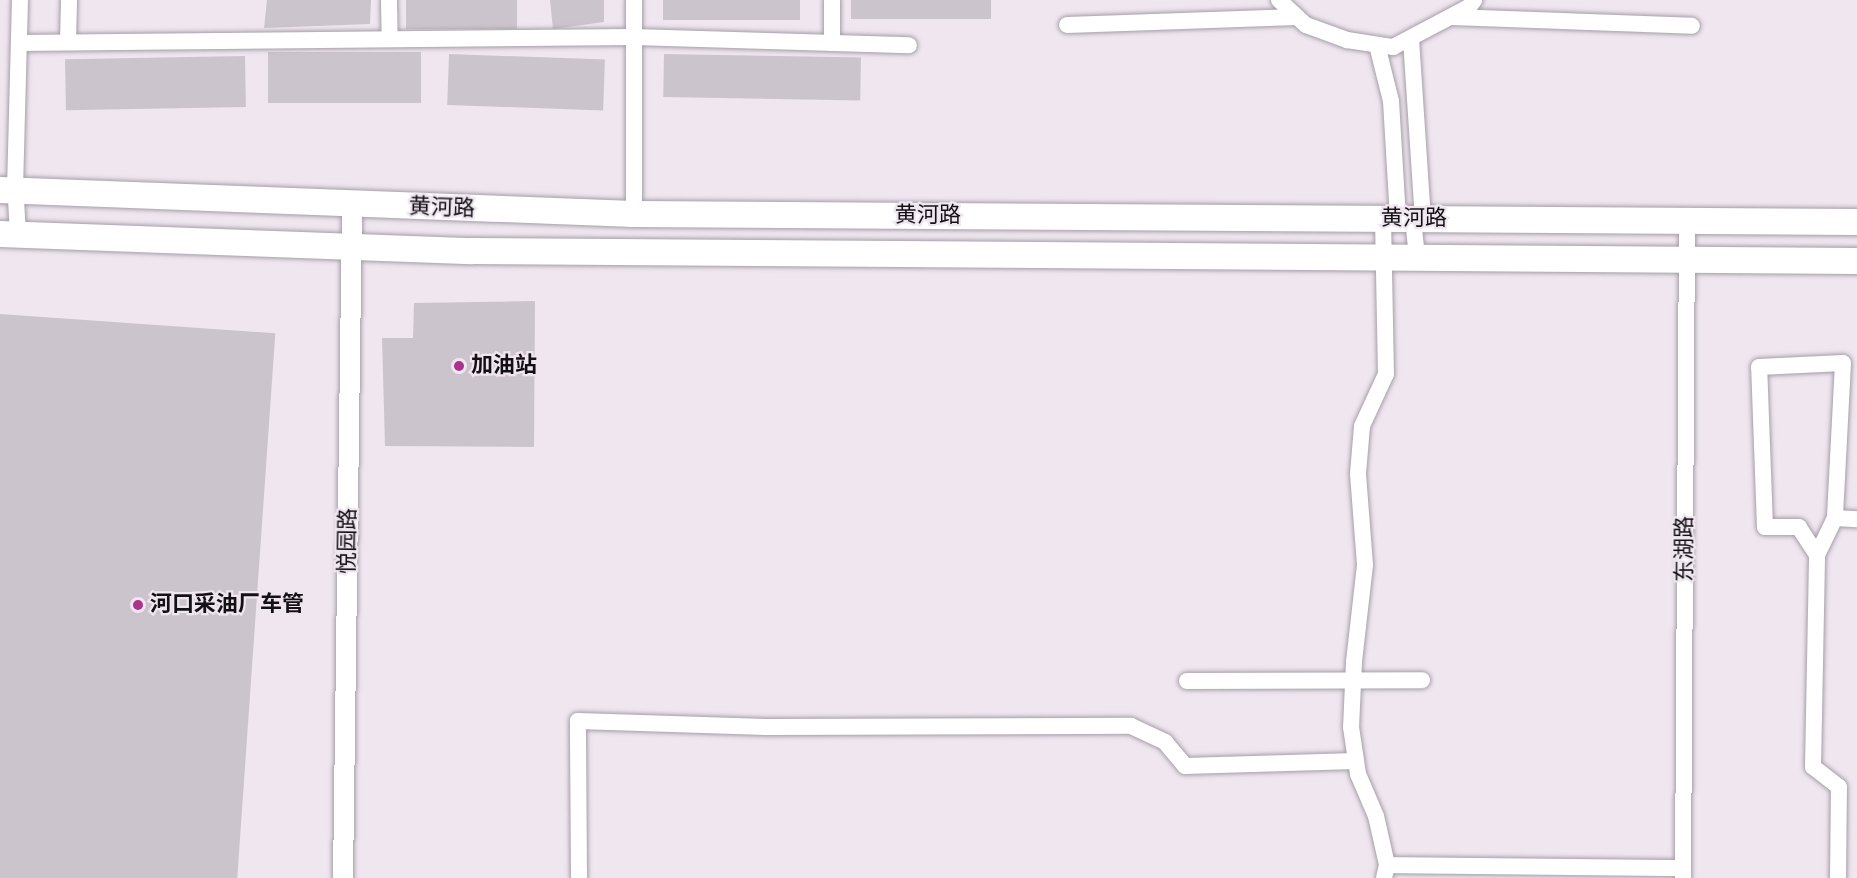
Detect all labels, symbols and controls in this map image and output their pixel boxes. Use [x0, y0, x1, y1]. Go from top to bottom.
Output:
street label: 黄河路 [409, 194, 475, 222]
street label: 黄河路 [895, 203, 961, 229]
street label: 黄河路 [1381, 206, 1447, 232]
place label: 加油站 [471, 353, 537, 379]
marker: 加油站 [452, 359, 466, 373]
street label: 悦园路 [334, 508, 362, 574]
street label: 东湖路 [1672, 516, 1698, 582]
place label: 河口采油厂车管 [150, 592, 304, 618]
marker: 河口采油厂车管 [131, 598, 145, 612]

